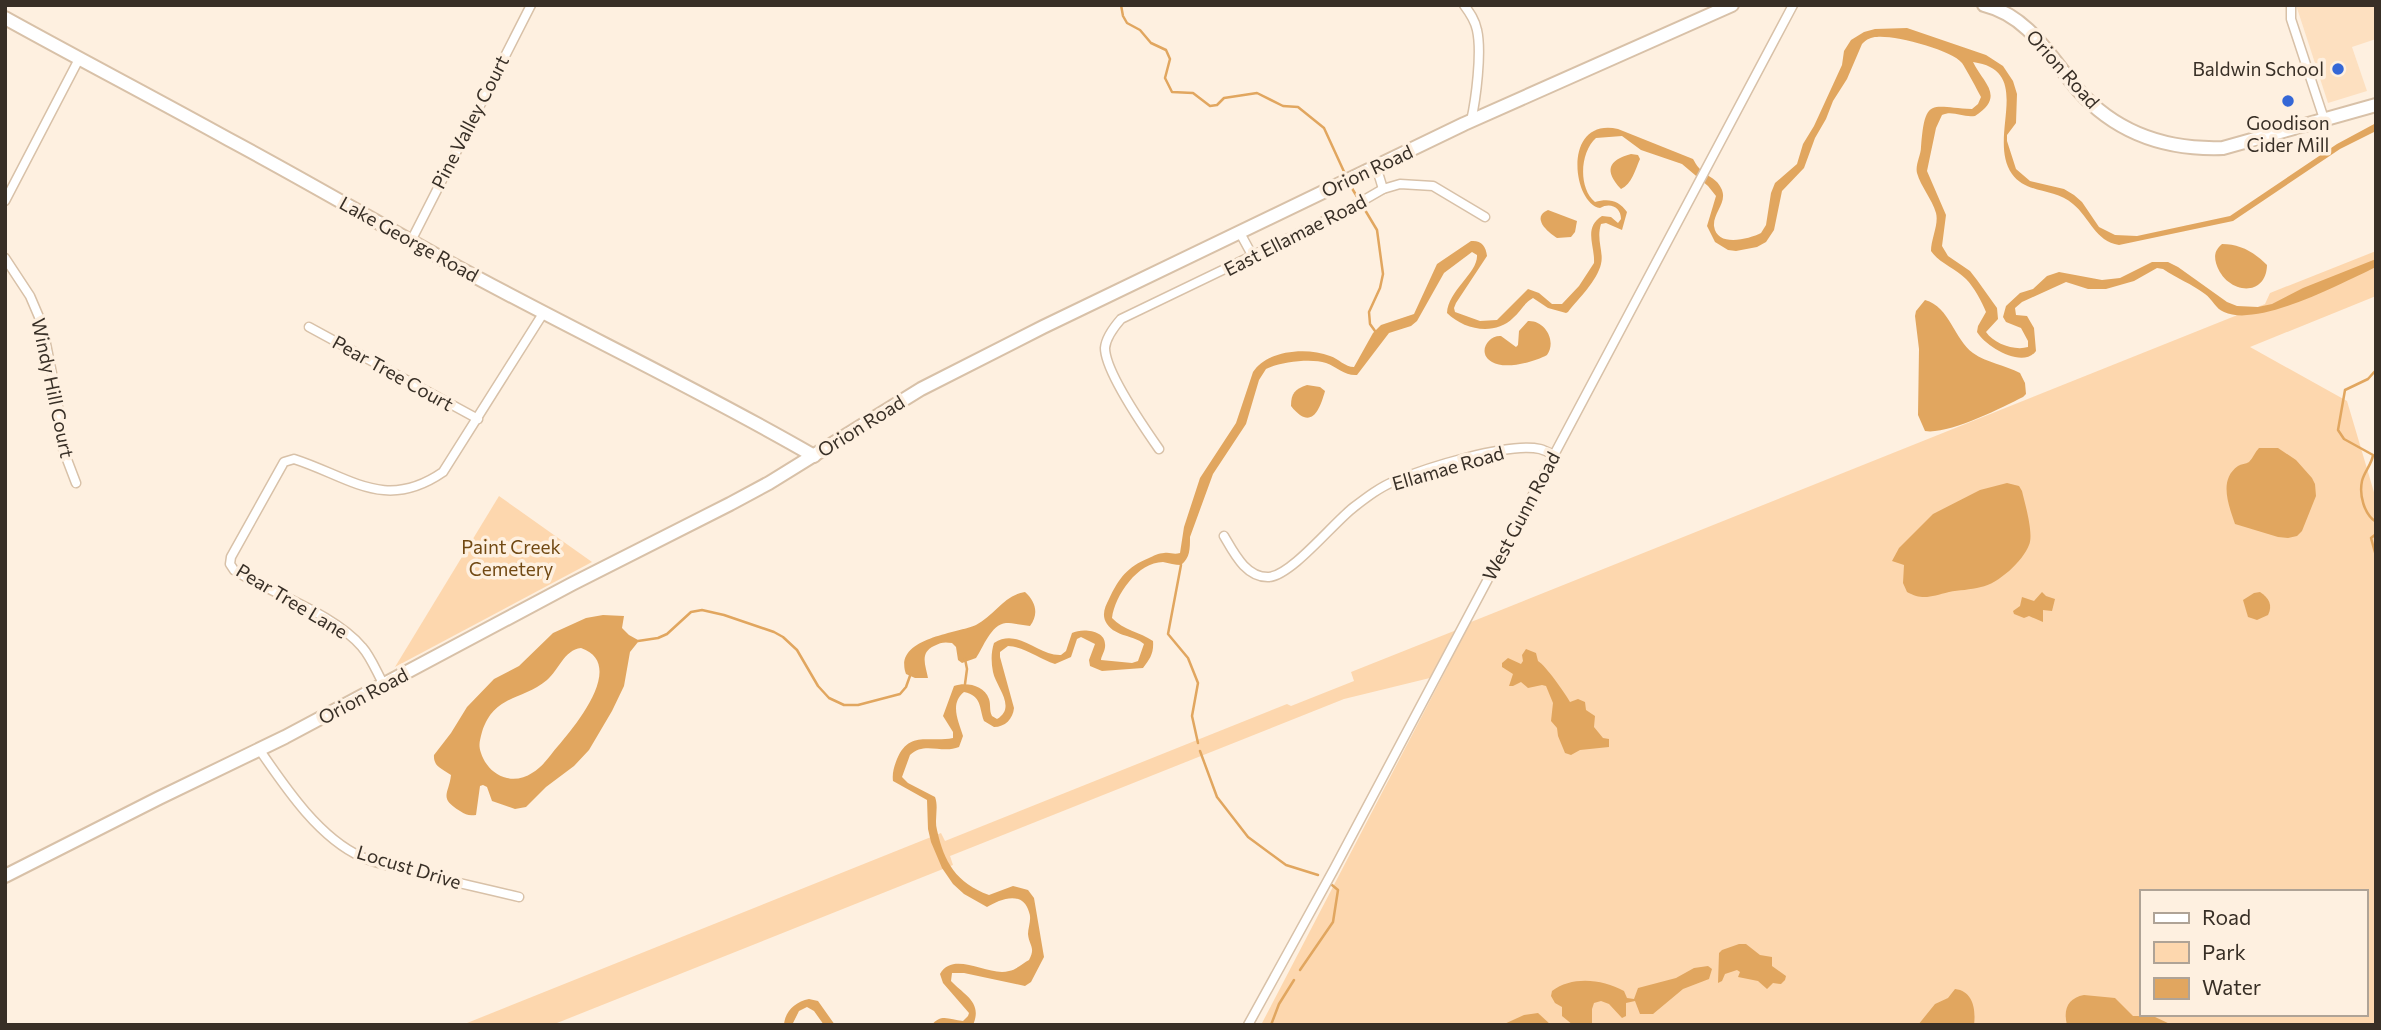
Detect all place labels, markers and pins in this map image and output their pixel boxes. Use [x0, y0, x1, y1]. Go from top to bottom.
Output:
place label: Baldwin School [2192, 57, 2324, 80]
marker: Baldwin School [2330, 61, 2346, 77]
marker: Goodison Cider Mill [2280, 93, 2296, 109]
place label: Goodison Cider Mill [2246, 111, 2330, 156]

